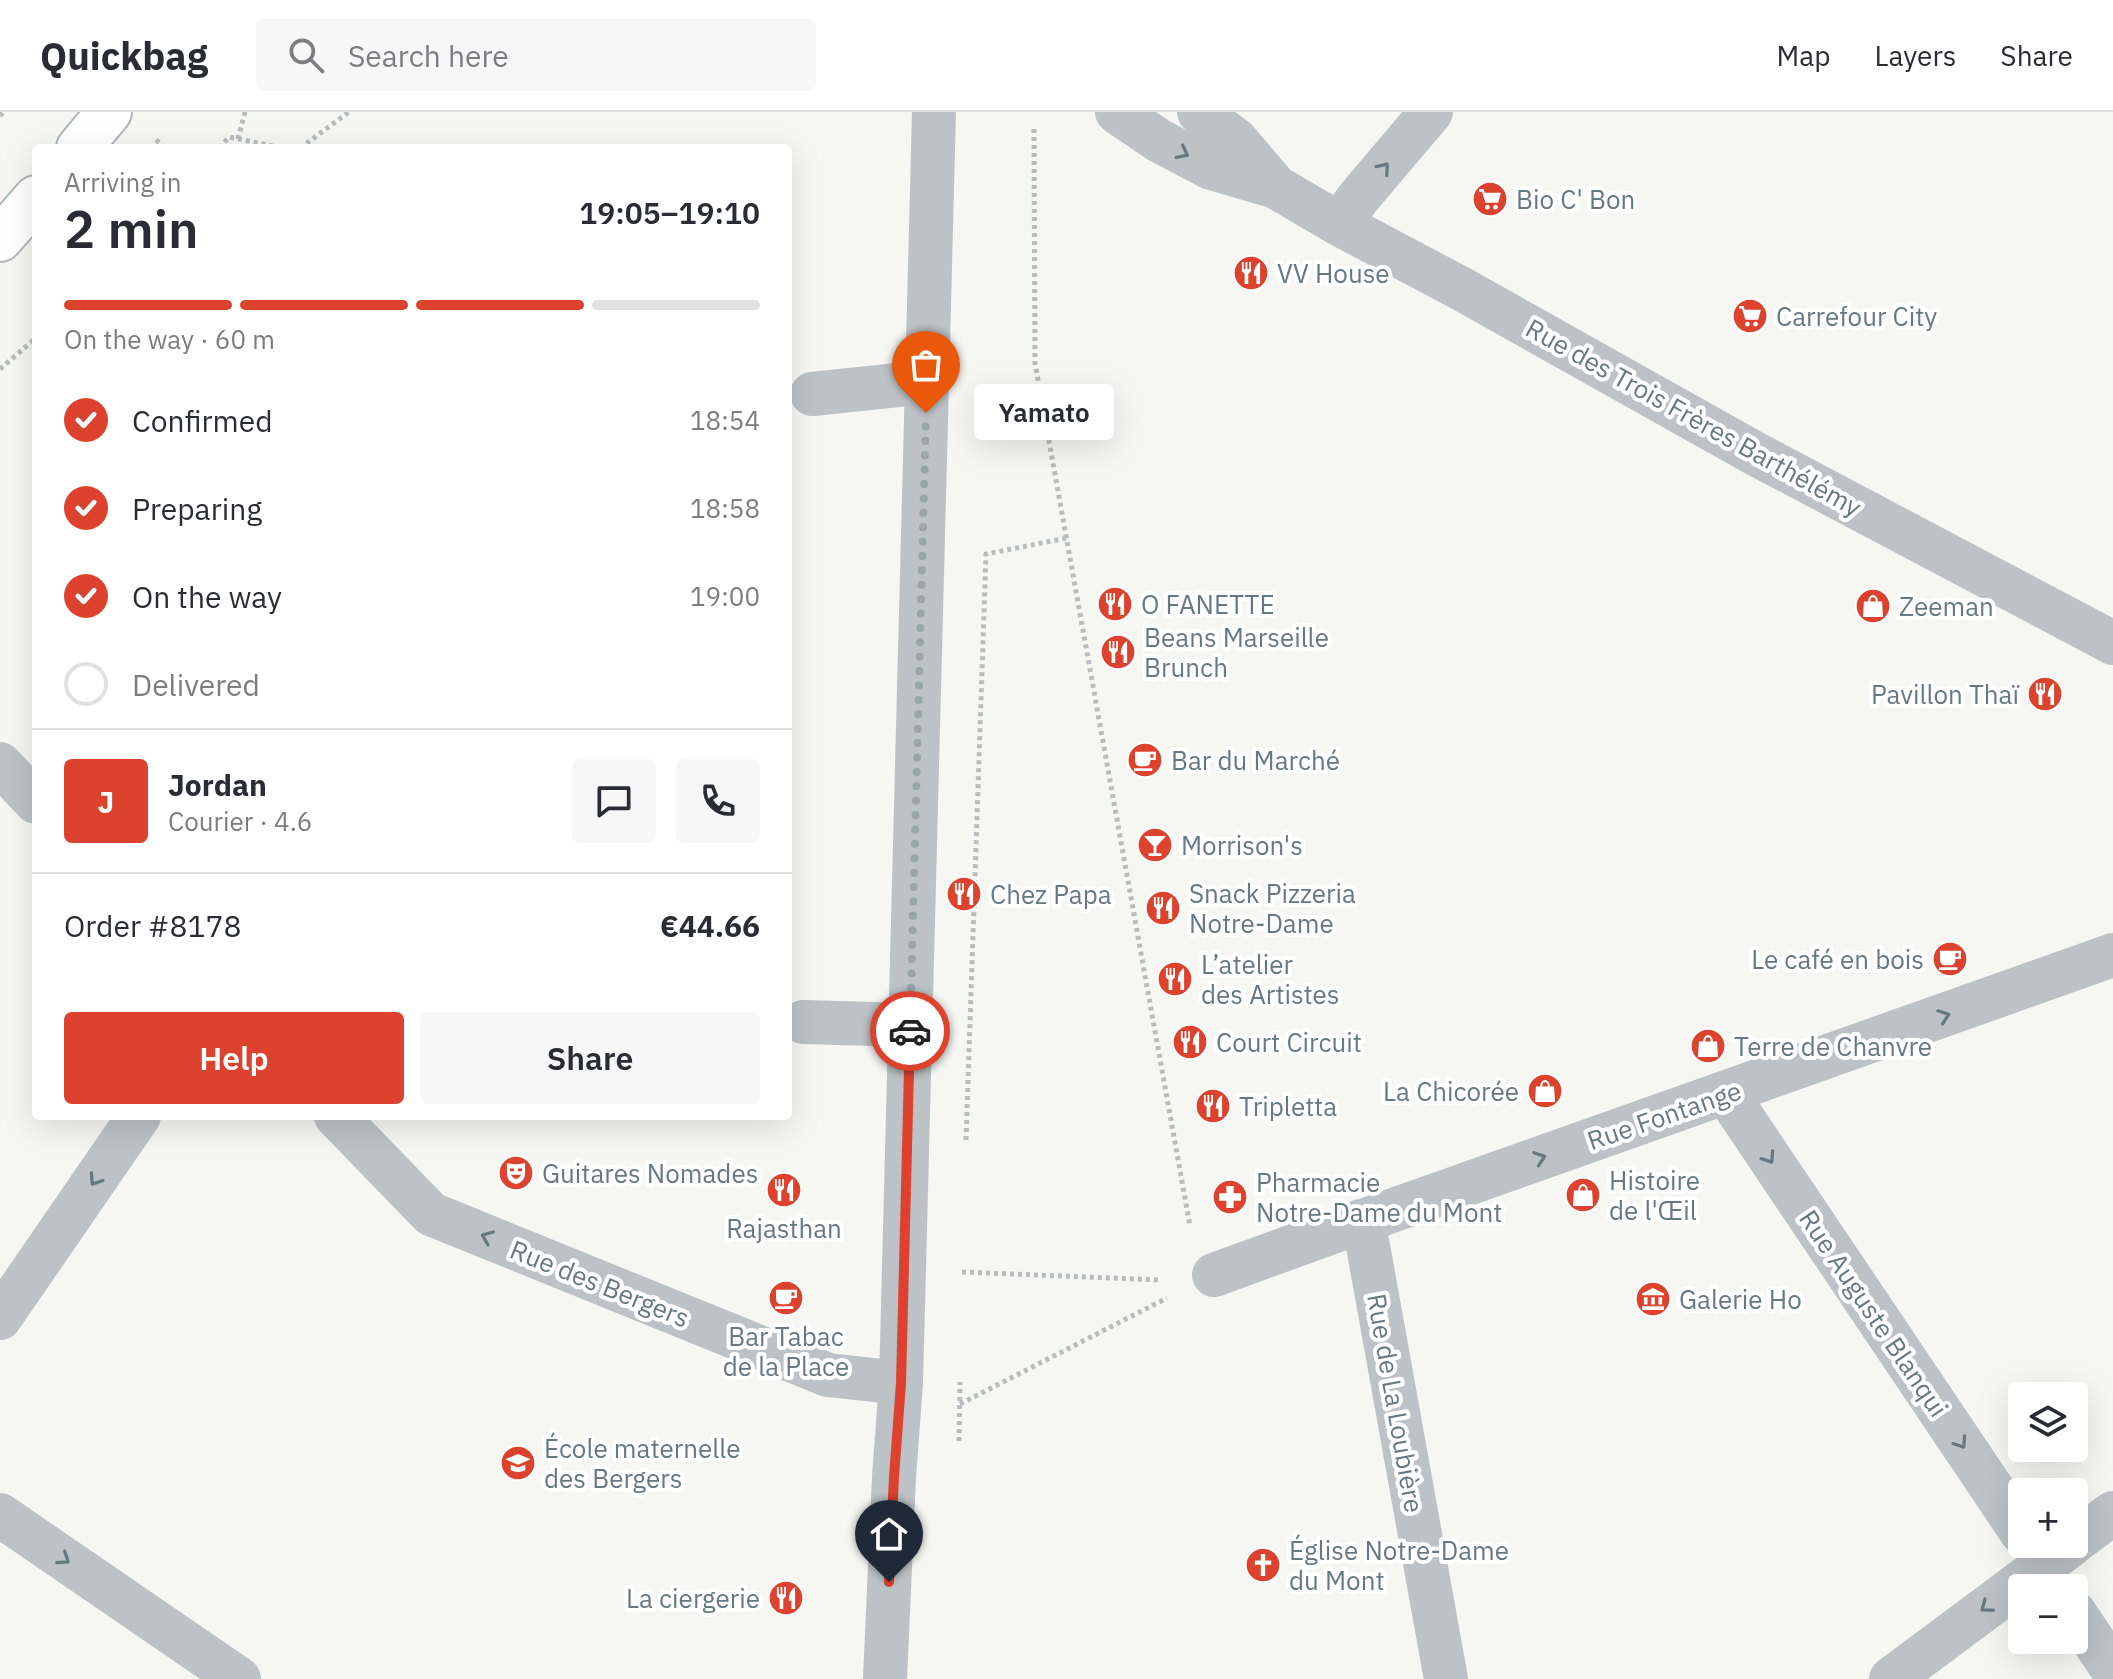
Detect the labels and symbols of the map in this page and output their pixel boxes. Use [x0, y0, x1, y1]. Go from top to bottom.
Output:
one-way arrow [1175, 144, 1190, 159]
one-way arrow [1374, 162, 1389, 177]
supermarket icon: Bio C' Bon [1471, 180, 1509, 218]
place label: Bio C' Bon [1516, 182, 1635, 216]
restaurant icon: VV House [1232, 254, 1270, 292]
place label: VV House [1277, 256, 1390, 290]
supermarket icon: Carrefour City [1731, 297, 1769, 335]
place label: Carrefour City [1776, 299, 1937, 333]
street label: Rue des Trois Frères Barthélémy [1520, 310, 1868, 524]
pin [892, 331, 960, 413]
callout: Yamato [974, 385, 1114, 441]
restaurant icon: O FANETTE [1096, 585, 1134, 623]
place label: O FANETTE [1141, 587, 1275, 621]
shop icon: Zeeman [1854, 587, 1892, 625]
place label: Zeeman [1899, 589, 1994, 623]
place label: Beans Marseille Brunch [1144, 620, 1329, 684]
restaurant icon: Beans Marseille Brunch [1099, 633, 1137, 671]
restaurant icon: Pavillon Thaï [2026, 675, 2064, 713]
place label: Pavillon Thaï [1871, 677, 2019, 711]
cafe icon: Bar du Marché [1126, 741, 1164, 779]
place label: Bar du Marché [1171, 743, 1340, 777]
bar icon: Morrison's [1136, 826, 1174, 864]
place label: Morrison's [1181, 828, 1303, 862]
restaurant icon: Chez Papa [945, 875, 983, 913]
place label: Snack Pizzeria Notre-Dame [1189, 876, 1356, 940]
place label: Chez Papa [990, 877, 1112, 911]
restaurant icon: Snack Pizzeria Notre-Dame [1144, 889, 1182, 927]
cafe icon: Le café en bois [1931, 940, 1969, 978]
place label: Le café en bois [1751, 942, 1924, 976]
place label: L’atelier des Artistes [1201, 947, 1340, 1011]
restaurant icon: L’atelier des Artistes [1156, 960, 1194, 998]
courier [870, 991, 950, 1071]
one-way arrow [1936, 1009, 1950, 1025]
restaurant icon: Court Circuit [1171, 1023, 1209, 1061]
place label: Court Circuit [1216, 1025, 1362, 1059]
shop icon: Terre de Chanvre [1689, 1027, 1727, 1065]
place label: Terre de Chanvre [1734, 1029, 1932, 1063]
shop icon: La Chicorée [1526, 1072, 1564, 1110]
street label: Rue Fontange [1583, 1073, 1745, 1157]
place label: La Chicorée [1383, 1074, 1519, 1108]
restaurant icon: Tripletta [1194, 1087, 1232, 1125]
place label: Tripletta [1239, 1089, 1337, 1123]
one-way arrow [1759, 1149, 1774, 1163]
one-way arrow [1533, 1152, 1547, 1168]
theatre icon: Guitares Nomades [497, 1154, 535, 1192]
place label: Guitares Nomades [542, 1156, 758, 1190]
place label: Histoire de l'Œil [1609, 1163, 1700, 1227]
place label: Pharmacie Notre-Dame du Mont [1256, 1165, 1502, 1229]
restaurant icon: Rajasthan [765, 1171, 803, 1209]
one-way arrow [90, 1172, 105, 1186]
shop icon: Histoire de l'Œil [1564, 1176, 1602, 1214]
pharmacy icon: Pharmacie Notre-Dame du Mont [1211, 1178, 1249, 1216]
street label: Rue Auguste Blanqui [1792, 1203, 1956, 1423]
place label: Rajasthan [726, 1211, 842, 1245]
one-way arrow [481, 1230, 495, 1246]
street label: Rue des Bergers [505, 1232, 695, 1334]
cafe icon: Bar Tabac de la Place [767, 1279, 805, 1317]
museum icon: Galerie Ho [1634, 1280, 1672, 1318]
place label: Galerie Ho [1679, 1282, 1802, 1316]
street label: Rue de La Loubière [1360, 1291, 1432, 1515]
place label: Bar Tabac de la Place [723, 1319, 849, 1383]
place label: École maternelle des Bergers [544, 1431, 741, 1495]
one-way arrow [1951, 1434, 1966, 1449]
school or university icon: École maternelle des Bergers [499, 1444, 537, 1482]
pin [855, 1500, 923, 1582]
place label: Église Notre-Dame du Mont [1289, 1533, 1509, 1597]
church icon: Église Notre-Dame du Mont [1244, 1546, 1282, 1584]
one-way arrow [56, 1549, 70, 1564]
restaurant icon: La ciergerie [767, 1579, 805, 1617]
place label: La ciergerie [626, 1581, 760, 1615]
one-way arrow [1981, 1597, 1995, 1611]

